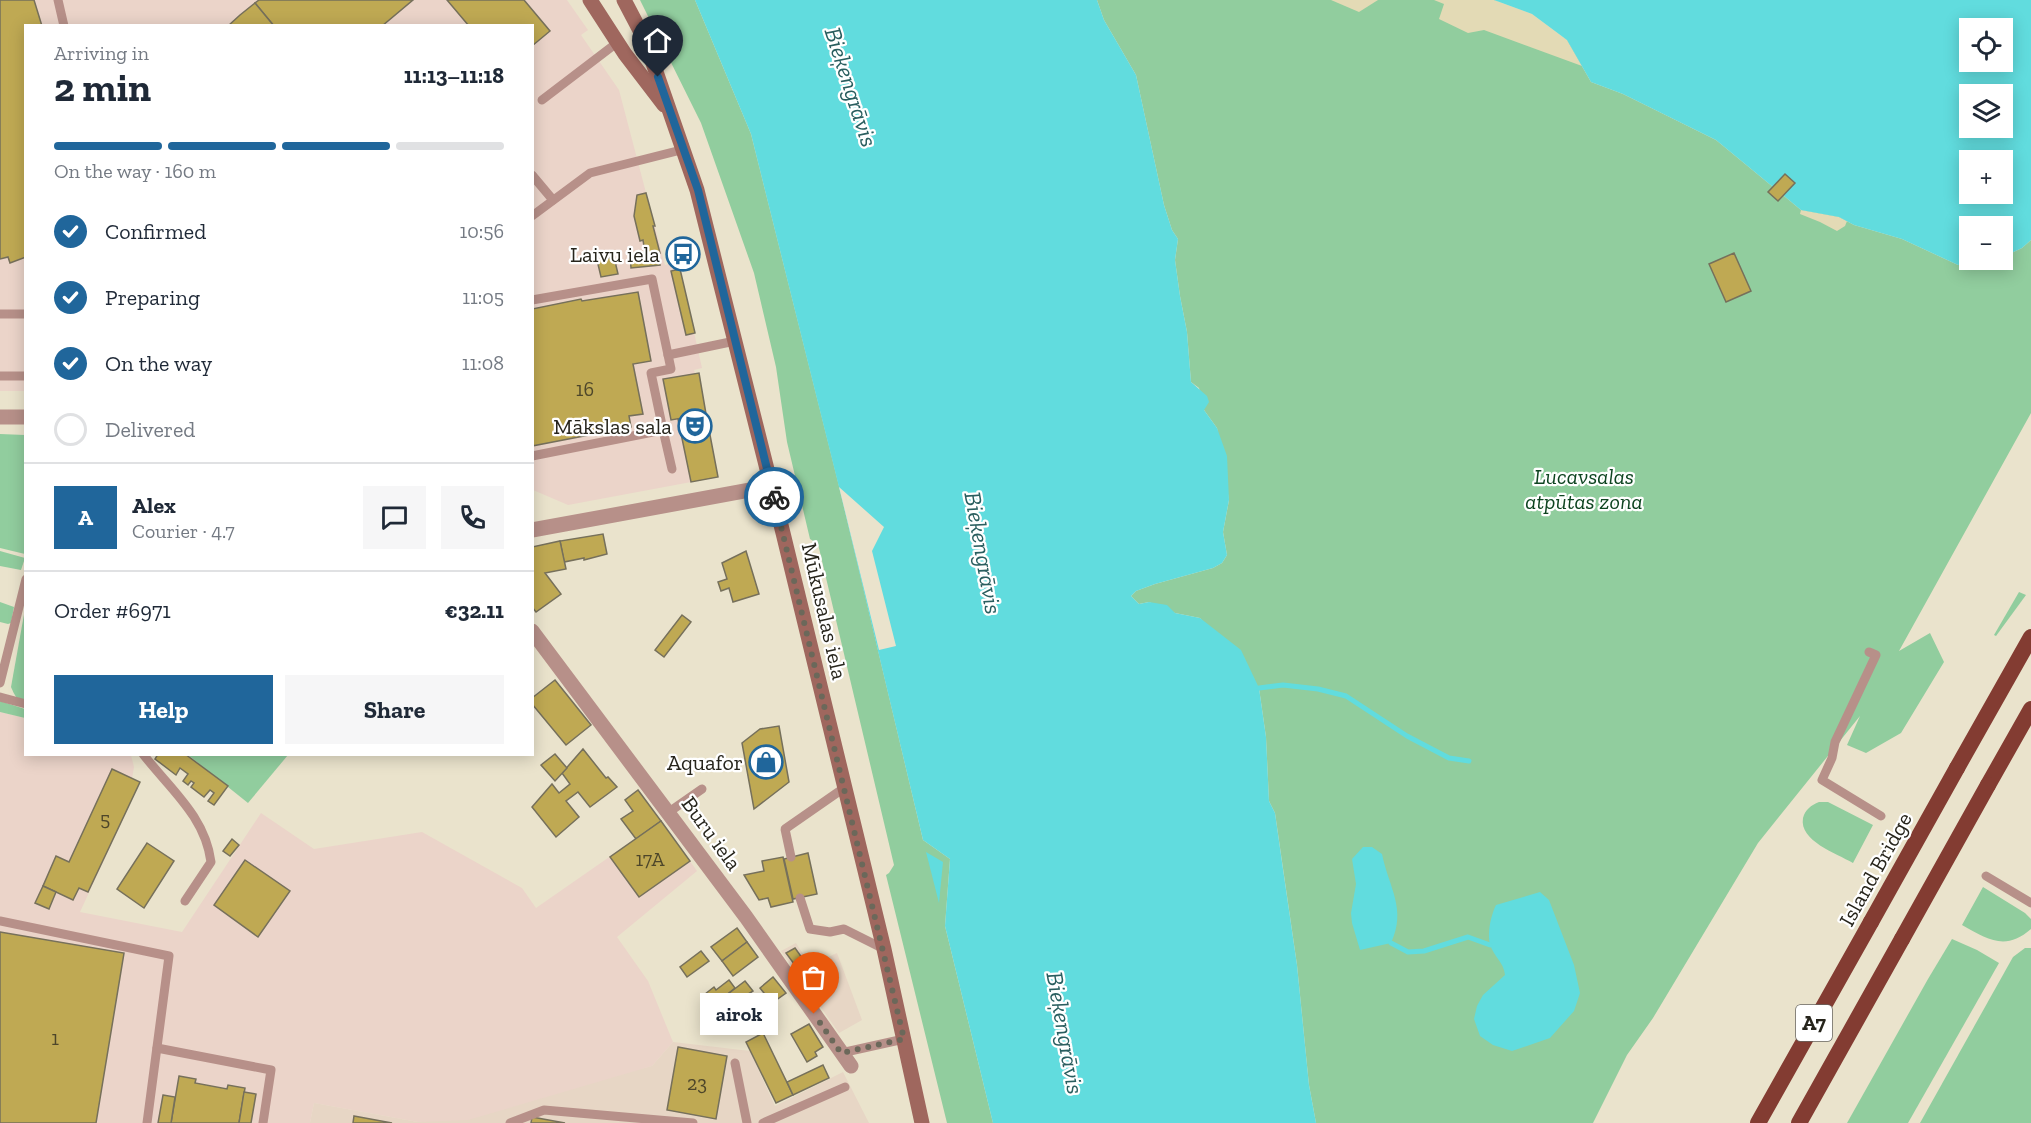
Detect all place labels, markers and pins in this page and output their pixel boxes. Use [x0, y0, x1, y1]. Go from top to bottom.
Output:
pin [632, 15, 683, 77]
bus stop icon: Laivu iela [665, 236, 701, 272]
place label: Laivu iela [570, 241, 660, 268]
theatre icon: Mākslas sala [677, 408, 713, 444]
place label: Mākslas sala [553, 413, 672, 440]
shop icon: Aquafor [748, 744, 784, 780]
place label: Aquafor [667, 749, 743, 776]
pin [788, 952, 839, 1014]
callout: airok [700, 993, 778, 1035]

